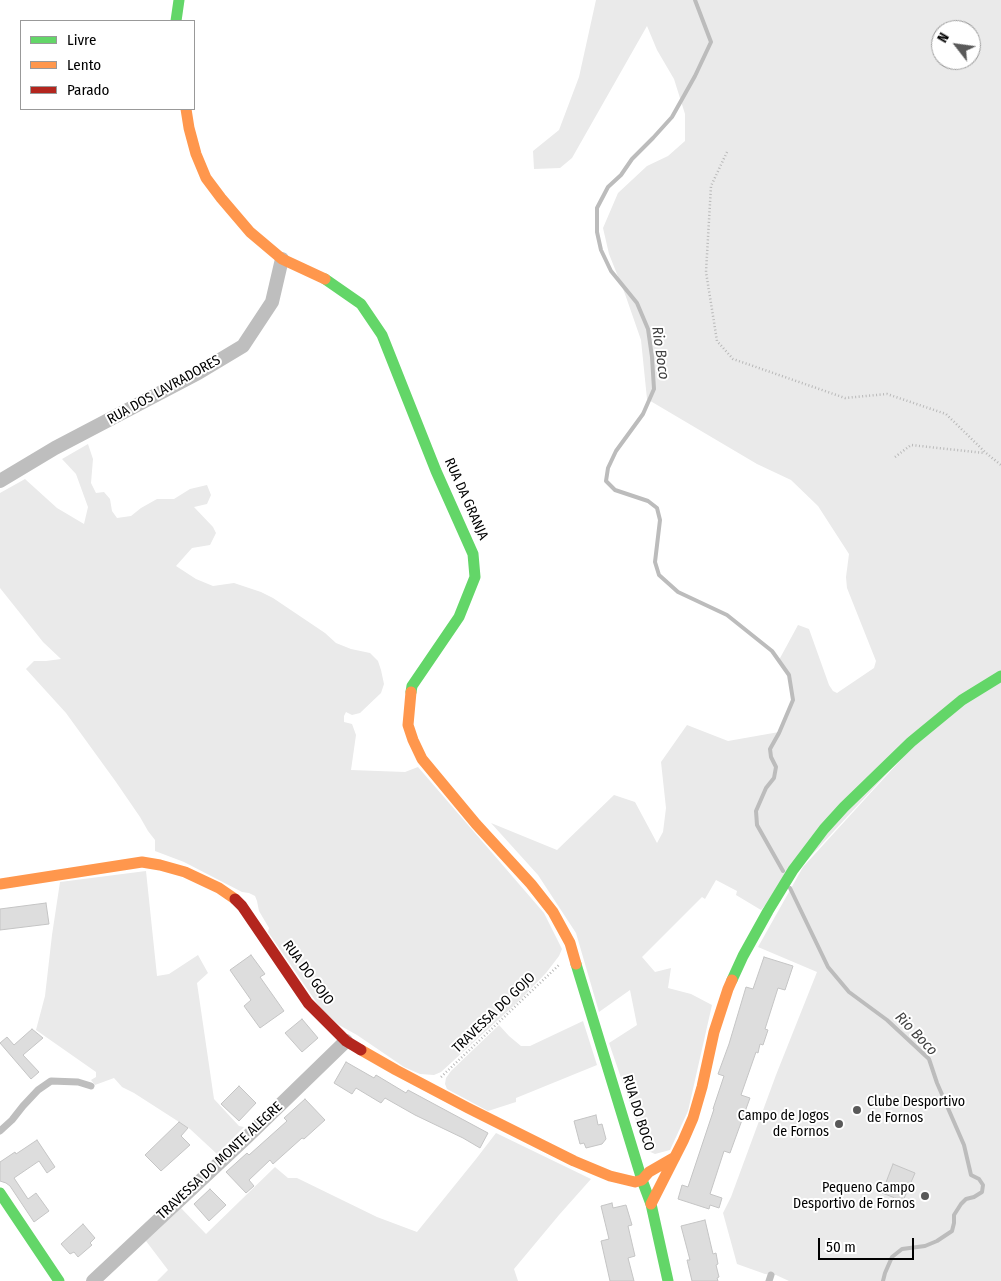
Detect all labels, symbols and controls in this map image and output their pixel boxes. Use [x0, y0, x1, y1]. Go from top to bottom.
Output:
legend [20, 20, 195, 110]
north arrow [931, 20, 981, 70]
text: N [934, 30, 953, 46]
text: Livre [67, 31, 96, 49]
text: Lento [67, 56, 101, 74]
text: Parado [67, 81, 109, 99]
water label: Rio Boco [647, 325, 673, 381]
street label: RUA DOS LAVRADORES [104, 352, 224, 428]
street label: RUA DA GRANJA [441, 456, 491, 542]
street label: RUA DO GOJO [279, 937, 337, 1009]
street label: TRAVESSA DO GOJO [449, 969, 539, 1057]
water label: Rio Boco [891, 1009, 941, 1059]
street label: RUA DO BOCO [618, 1073, 658, 1153]
place label: Clube Desportivo de Fornos [867, 1094, 965, 1126]
street label: TRAVESSA DO MONTE ALEGRE [154, 1099, 286, 1223]
marker: Clube Desportivo de Fornos [851, 1104, 863, 1116]
place label: Campo de Jogos de Fornos [738, 1108, 829, 1140]
marker: Campo de Jogos de Fornos [833, 1118, 845, 1130]
place label: Pequeno Campo Desportivo de Fornos [793, 1180, 915, 1212]
marker: Pequeno Campo Desportivo de Fornos [919, 1190, 931, 1202]
scale bar [821, 1228, 917, 1260]
text: 50 m [826, 1238, 856, 1256]

